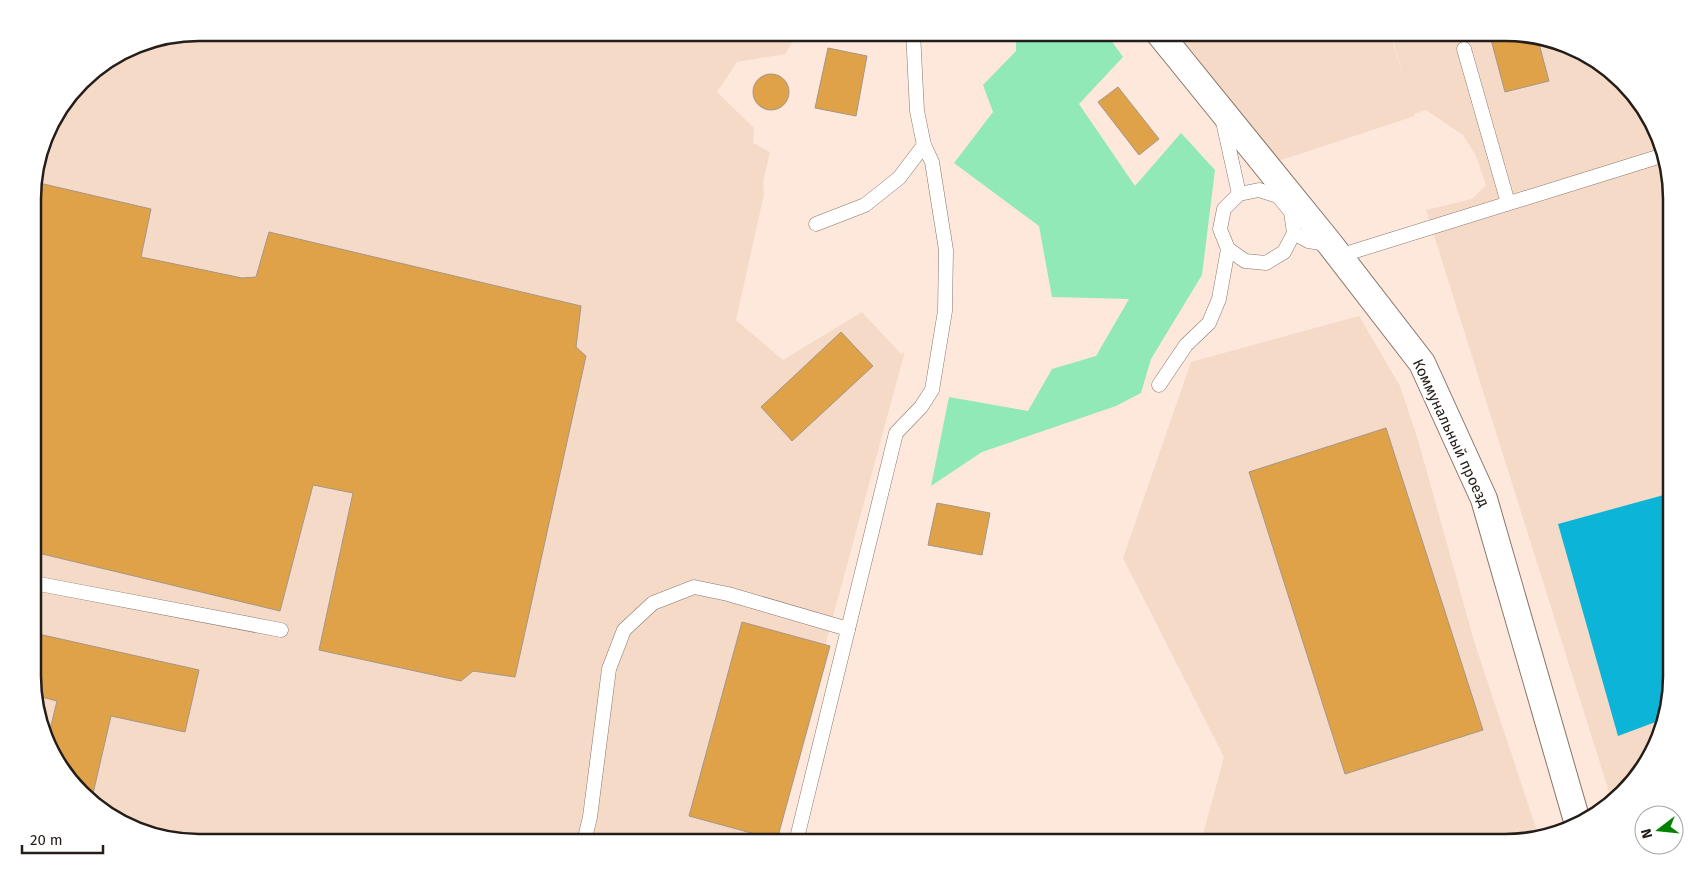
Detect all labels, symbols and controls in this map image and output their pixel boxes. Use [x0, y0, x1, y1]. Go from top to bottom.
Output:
street label: Коммунальный проезд [1409, 356, 1493, 510]
north arrow [1634, 805, 1684, 855]
scale bar [22, 822, 104, 854]
text: N [1638, 827, 1656, 840]
text: 20 m [30, 831, 63, 849]

